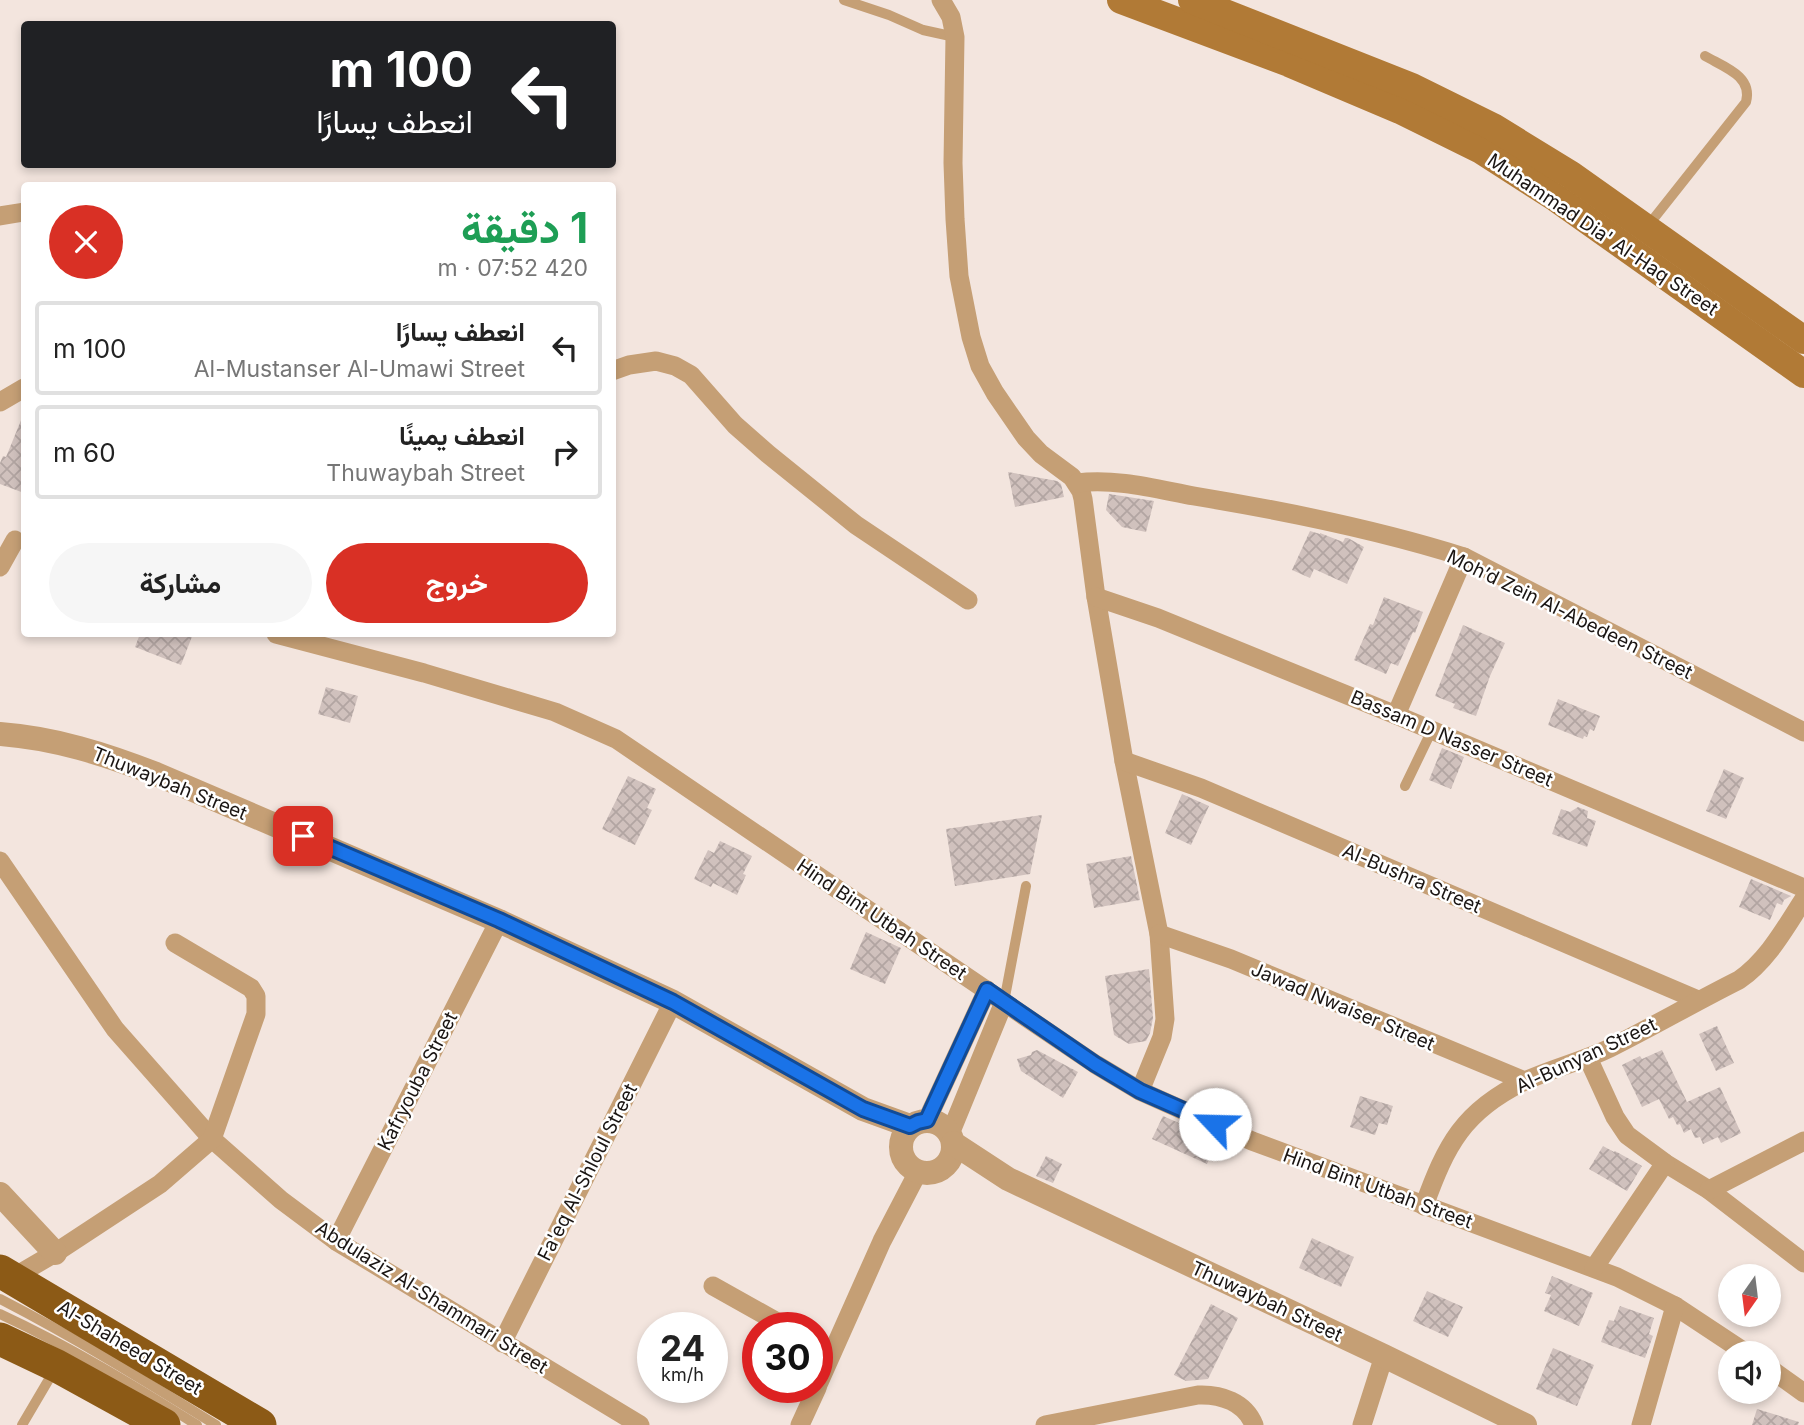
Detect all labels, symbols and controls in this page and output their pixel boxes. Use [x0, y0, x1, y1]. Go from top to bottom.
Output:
text: 100 m [329, 40, 473, 99]
icon: left [497, 49, 588, 140]
text: انعطف يسارًا [316, 102, 473, 141]
street label: Muhammad Dia' Al-Haq Street [1483, 149, 1722, 320]
text: 1 دقيقة [461, 202, 588, 253]
button: close [49, 205, 123, 279]
text: 420 m · 07:52 [437, 254, 588, 282]
text: انعطف يسارًا [396, 316, 525, 347]
icon: left [546, 329, 584, 367]
text: 100 m [53, 333, 126, 364]
text: Al-Mustanser Al-Umawi Street [194, 355, 525, 383]
text: انعطف يمينًا [399, 420, 525, 451]
icon: right [546, 433, 584, 471]
text: 60 m [53, 437, 116, 468]
text: Thuwaybah Street [326, 459, 525, 487]
button: مشاركة [49, 543, 312, 623]
button: خروج [326, 543, 588, 623]
street label: Moh’d Zein Al-Abedeen Street [1443, 545, 1696, 684]
street label: Bassam D Nasser Street [1347, 685, 1556, 791]
street label: Thuwaybah Street [89, 742, 250, 825]
pin [273, 806, 333, 866]
icon: arrive [284, 817, 322, 855]
street label: Al-Bushra Street [1339, 839, 1484, 918]
street label: Hind Bint Utbah Street [792, 854, 971, 985]
street label: Jawad Nwaiser Street [1248, 957, 1438, 1056]
street label: Kafryouba Street [373, 1008, 462, 1154]
street label: Al-Bunyan Street [1512, 1013, 1660, 1098]
street label: Fa'eq Al-Shloul Street [533, 1080, 642, 1265]
position arrow [1178, 1087, 1252, 1161]
street label: Hind Bint Utbah Street [1280, 1143, 1476, 1233]
street label: Abdulaziz Al-Shammari Street [311, 1216, 552, 1379]
street label: Thuwaybah Street [1188, 1256, 1346, 1347]
north arrow [1718, 1264, 1782, 1326]
map controls [1718, 1264, 1781, 1404]
street label: Al-Shaheed Street [53, 1295, 206, 1400]
speed limit sign: 30 [742, 1312, 833, 1403]
text: 24 [660, 1327, 705, 1369]
button: sound [1718, 1341, 1781, 1404]
text: km/h [661, 1364, 704, 1385]

